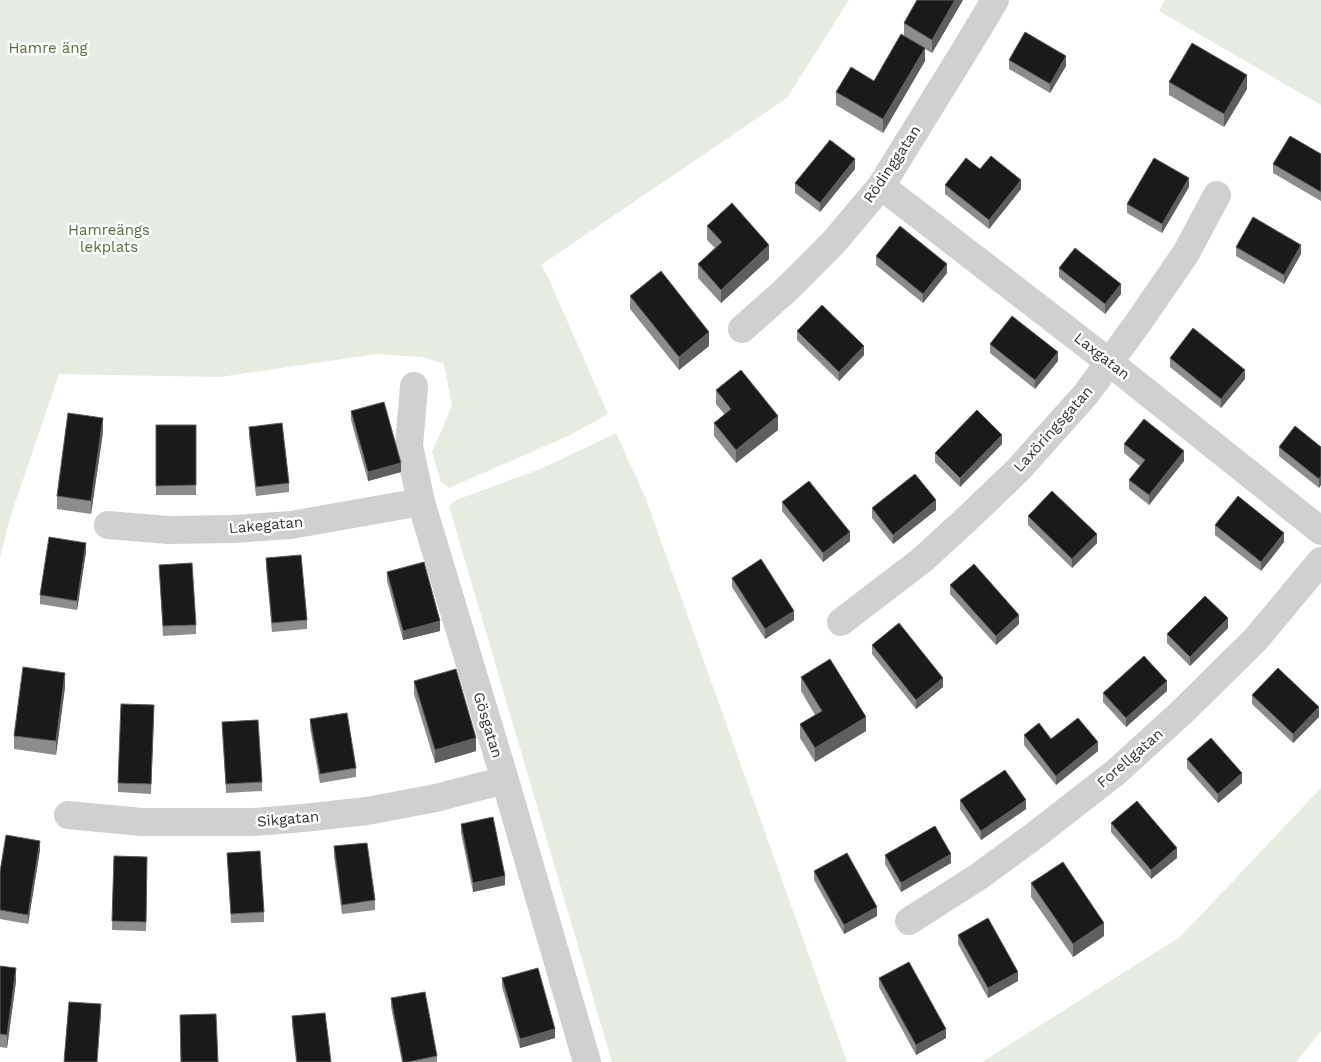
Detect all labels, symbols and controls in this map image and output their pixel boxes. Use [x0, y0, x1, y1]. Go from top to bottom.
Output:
park label: Hamre äng [8, 39, 88, 57]
street label: Rödinggatan [859, 122, 925, 206]
park label: Hamreängs lekplats [68, 221, 150, 256]
street label: Laxgatan [1071, 329, 1133, 383]
street label: Laxöringsgatan [1010, 382, 1096, 476]
street label: Lakegatan [228, 513, 304, 537]
street label: Gösgatan [469, 690, 507, 760]
street label: Forellgatan [1093, 725, 1167, 791]
street label: Sikgatan [256, 807, 320, 831]

